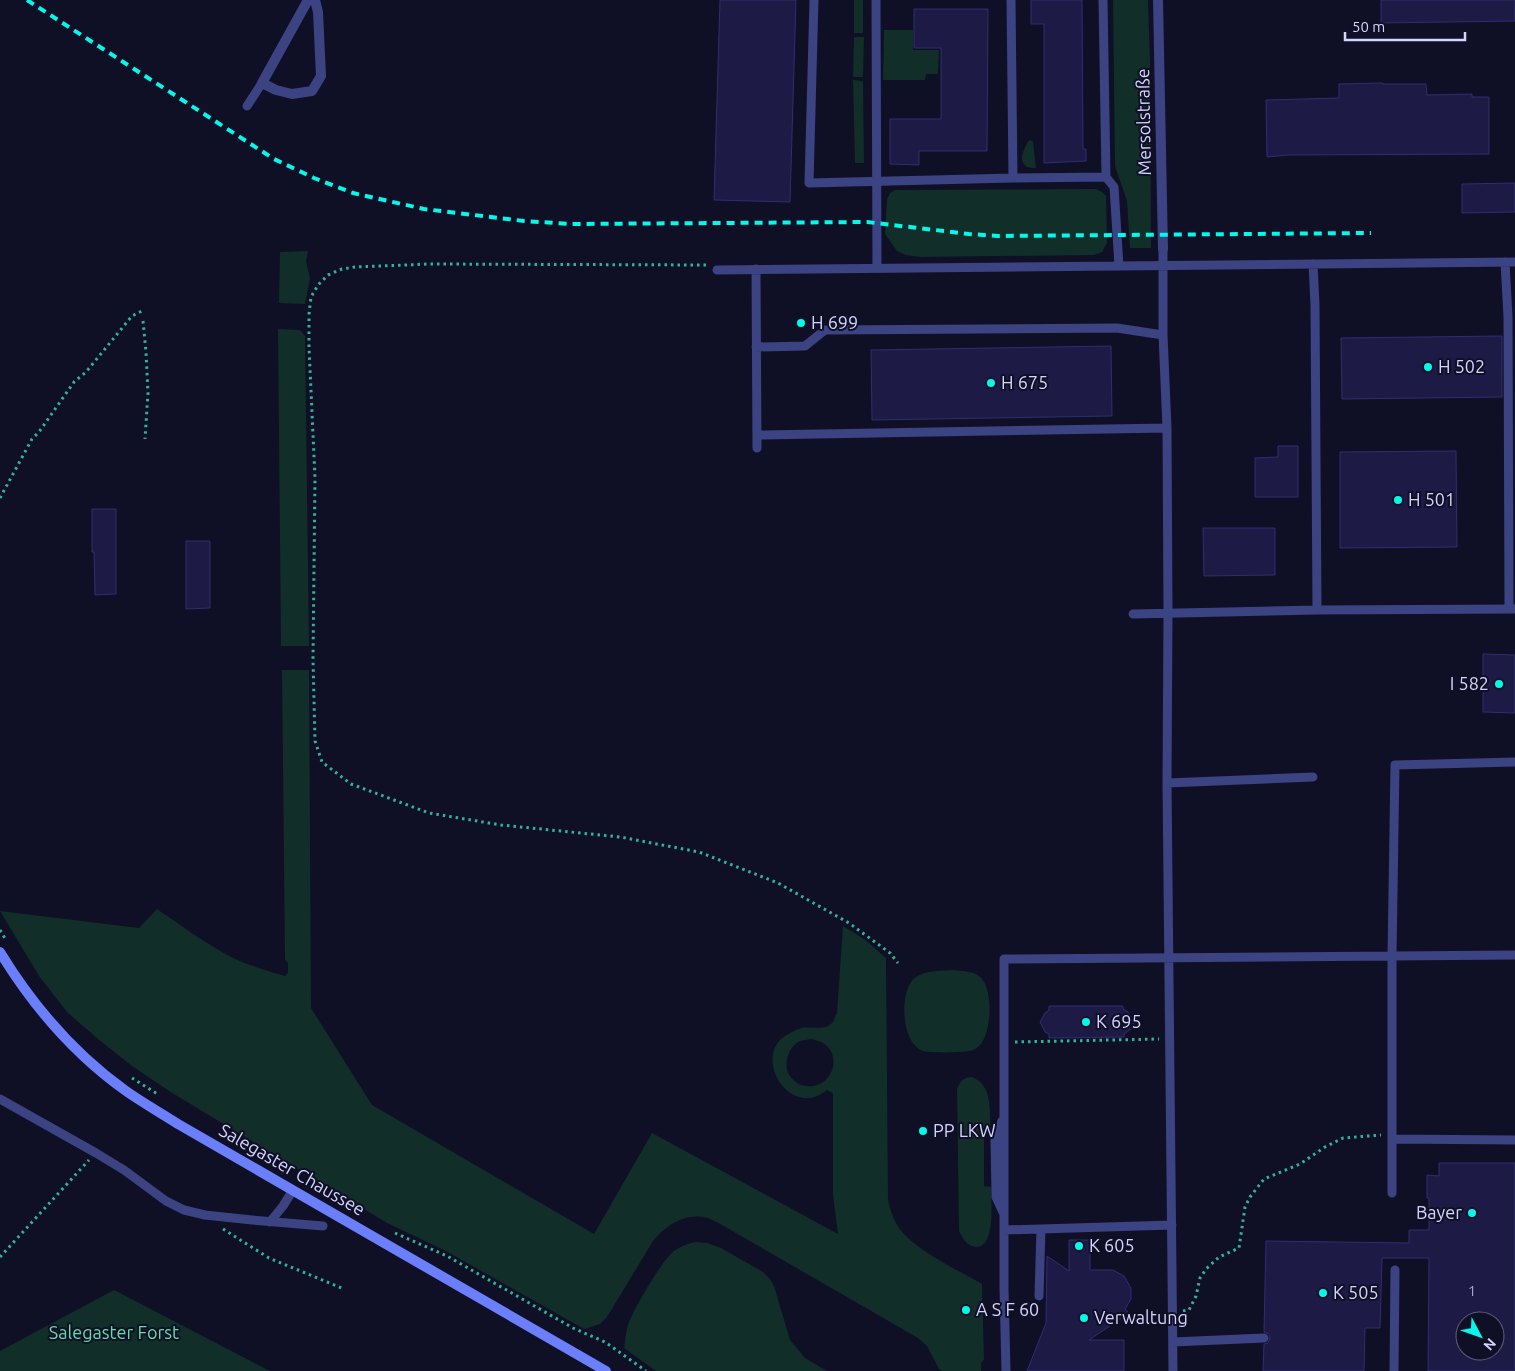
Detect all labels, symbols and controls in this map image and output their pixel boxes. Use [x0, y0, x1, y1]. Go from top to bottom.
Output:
scale bar [1345, 10, 1465, 42]
text: 50 m [1352, 18, 1385, 35]
street label: Mersolstraße [1132, 68, 1154, 176]
place label: H 699 [811, 312, 858, 332]
marker: H 699 [795, 317, 807, 329]
place label: H 502 [1438, 356, 1485, 376]
marker: H 502 [1422, 361, 1434, 373]
place label: H 675 [1001, 372, 1048, 392]
marker: H 675 [985, 377, 997, 389]
place label: H 501 [1408, 489, 1455, 509]
marker: H 501 [1392, 494, 1404, 506]
place label: I 582 [1450, 673, 1489, 693]
marker: I 582 [1493, 678, 1505, 690]
place label: K 695 [1096, 1011, 1142, 1031]
marker: K 695 [1080, 1016, 1092, 1028]
street label: Salegaster Chaussee [216, 1119, 369, 1219]
place label: PP LKW [933, 1120, 996, 1140]
marker: PP LKW [917, 1125, 929, 1137]
place label: Bayer [1416, 1202, 1462, 1222]
marker: Bayer [1466, 1207, 1478, 1219]
place label: K 605 [1089, 1235, 1135, 1255]
marker: K 605 [1073, 1240, 1085, 1252]
place label: K 505 [1333, 1282, 1379, 1302]
house number: 1 [1468, 1282, 1476, 1299]
marker: K 505 [1317, 1287, 1329, 1299]
place label: A S F 60 [976, 1299, 1039, 1319]
marker: A S F 60 [960, 1304, 972, 1316]
place label: Verwaltung [1094, 1307, 1188, 1327]
north arrow [1455, 1311, 1505, 1361]
marker: Verwaltung [1078, 1312, 1090, 1324]
park label: Salegaster Forst [49, 1322, 179, 1342]
text: N [1480, 1335, 1499, 1354]

